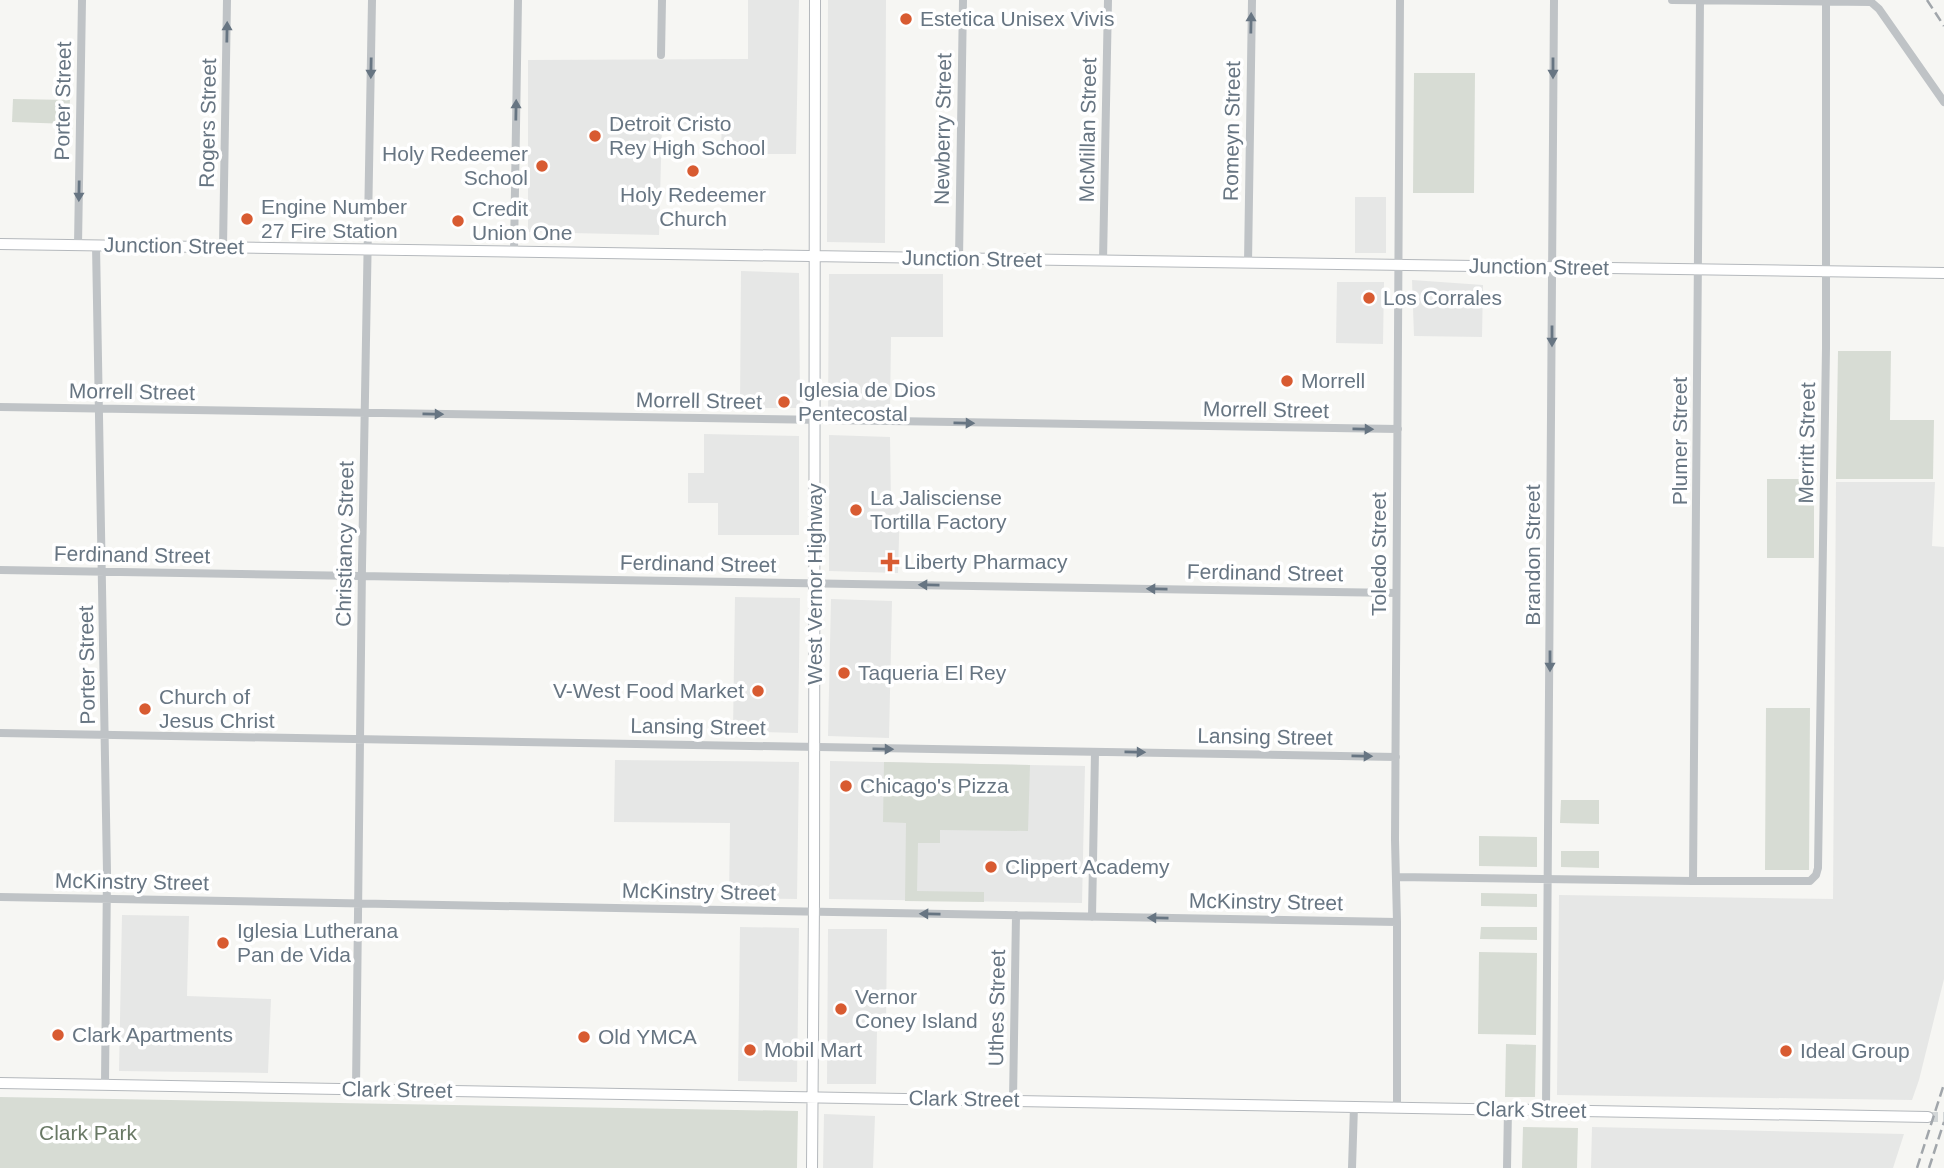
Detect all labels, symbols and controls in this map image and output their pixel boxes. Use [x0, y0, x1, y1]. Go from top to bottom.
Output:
place label: Estetica Unisex Vivis [920, 7, 1115, 30]
marker: Estetica Unisex Vivis [898, 11, 914, 27]
one-way arrow [1246, 12, 1257, 34]
one-way arrow [221, 21, 232, 43]
street label: Porter Street [50, 41, 75, 161]
street label: Newberry Street [930, 53, 955, 205]
one-way arrow [365, 57, 377, 79]
street label: McMillan Street [1075, 57, 1100, 203]
one-way arrow [1548, 57, 1559, 79]
street label: Rogers Street [195, 58, 220, 188]
street label: Romeyn Street [1219, 61, 1244, 201]
one-way arrow [510, 99, 522, 121]
place label: Detroit Cristo Rey High School [609, 112, 765, 159]
marker: Detroit Cristo Rey High School [587, 128, 603, 144]
place label: Holy Redeemer School [382, 142, 528, 189]
marker: Holy Redeemer School [534, 158, 550, 174]
marker: Holy Redeemer Church [685, 163, 701, 179]
one-way arrow [73, 180, 85, 202]
place label: Holy Redeemer Church [620, 183, 766, 230]
place label: Engine Number 27 Fire Station [261, 195, 407, 242]
place label: Credit Union One [472, 197, 572, 244]
marker: Engine Number 27 Fire Station [239, 211, 255, 227]
marker: Credit Union One [450, 213, 466, 229]
street label: Junction Street [104, 233, 244, 258]
street label: Junction Street [902, 246, 1042, 271]
street label: Junction Street [1469, 254, 1609, 279]
place label: Los Corrales [1383, 286, 1502, 309]
marker: Los Corrales [1361, 290, 1377, 306]
one-way arrow [1546, 325, 1558, 347]
place label: Morrell [1301, 369, 1365, 392]
marker: Morrell [1279, 373, 1295, 389]
street label: Plumer Street [1668, 377, 1691, 505]
place label: Iglesia de Dios Pentecostal [798, 378, 936, 425]
street label: Morrell Street [69, 379, 195, 404]
street label: Merritt Street [1794, 382, 1819, 504]
street label: Morrell Street [636, 388, 762, 413]
marker: Iglesia de Dios Pentecostal [776, 394, 792, 410]
street label: Morrell Street [1203, 397, 1329, 422]
one-way arrow [422, 408, 444, 420]
one-way arrow [953, 417, 975, 428]
one-way arrow [1352, 423, 1374, 434]
street label: Christiancy Street [332, 461, 357, 627]
street label: West Vernor Highway [803, 483, 826, 685]
street label: Brandon Street [1521, 484, 1544, 626]
place label: La Jalisciense Tortilla Factory [870, 486, 1007, 533]
street label: Toledo Street [1367, 492, 1390, 616]
marker: La Jalisciense Tortilla Factory [848, 502, 864, 518]
street label: Ferdinand Street [54, 542, 211, 567]
place label: Liberty Pharmacy [904, 550, 1068, 573]
street label: Ferdinand Street [620, 551, 777, 576]
marker: Liberty Pharmacy [882, 554, 898, 570]
street label: Ferdinand Street [1187, 560, 1344, 585]
one-way arrow [918, 580, 940, 591]
one-way arrow [1145, 583, 1167, 595]
street label: Porter Street [74, 605, 99, 725]
one-way arrow [1544, 650, 1556, 672]
place label: Taqueria El Rey [858, 661, 1007, 684]
marker: Taqueria El Rey [836, 665, 852, 681]
place label: V-West Food Market [553, 679, 744, 702]
marker: V-West Food Market [750, 683, 766, 699]
place label: Church of Jesus Christ [159, 685, 275, 732]
marker: Church of Jesus Christ [137, 701, 153, 717]
street label: Lansing Street [630, 714, 766, 739]
street label: Lansing Street [1197, 724, 1333, 749]
one-way arrow [872, 743, 894, 754]
one-way arrow [1124, 747, 1146, 758]
one-way arrow [1351, 750, 1373, 762]
place label: Chicago's Pizza [860, 774, 1009, 797]
marker: Chicago's Pizza [838, 778, 854, 794]
place label: Clippert Academy [1005, 855, 1170, 878]
marker: Clippert Academy [983, 859, 999, 875]
street label: McKinstry Street [55, 869, 209, 894]
street label: McKinstry Street [622, 879, 776, 904]
street label: McKinstry Street [1189, 889, 1343, 914]
one-way arrow [919, 908, 941, 920]
one-way arrow [1146, 912, 1168, 924]
place label: Iglesia Lutherana Pan de Vida [237, 919, 398, 966]
marker: Iglesia Lutherana Pan de Vida [215, 935, 231, 951]
street label: Uthes Street [984, 949, 1009, 1067]
place label: Vernor Coney Island [855, 985, 978, 1032]
marker: Vernor Coney Island [833, 1001, 849, 1017]
place label: Clark Apartments [72, 1023, 233, 1046]
place label: Old YMCA [598, 1025, 697, 1048]
marker: Clark Apartments [50, 1027, 66, 1043]
marker: Old YMCA [576, 1029, 592, 1045]
place label: Mobil Mart [764, 1038, 862, 1061]
place label: Ideal Group [1800, 1039, 1910, 1062]
marker: Mobil Mart [742, 1042, 758, 1058]
marker: Ideal Group [1778, 1043, 1794, 1059]
street label: Clark Street [341, 1077, 453, 1102]
street label: Clark Street [908, 1086, 1020, 1111]
street label: Clark Street [1475, 1097, 1587, 1122]
park label: Clark Park [39, 1121, 138, 1144]

